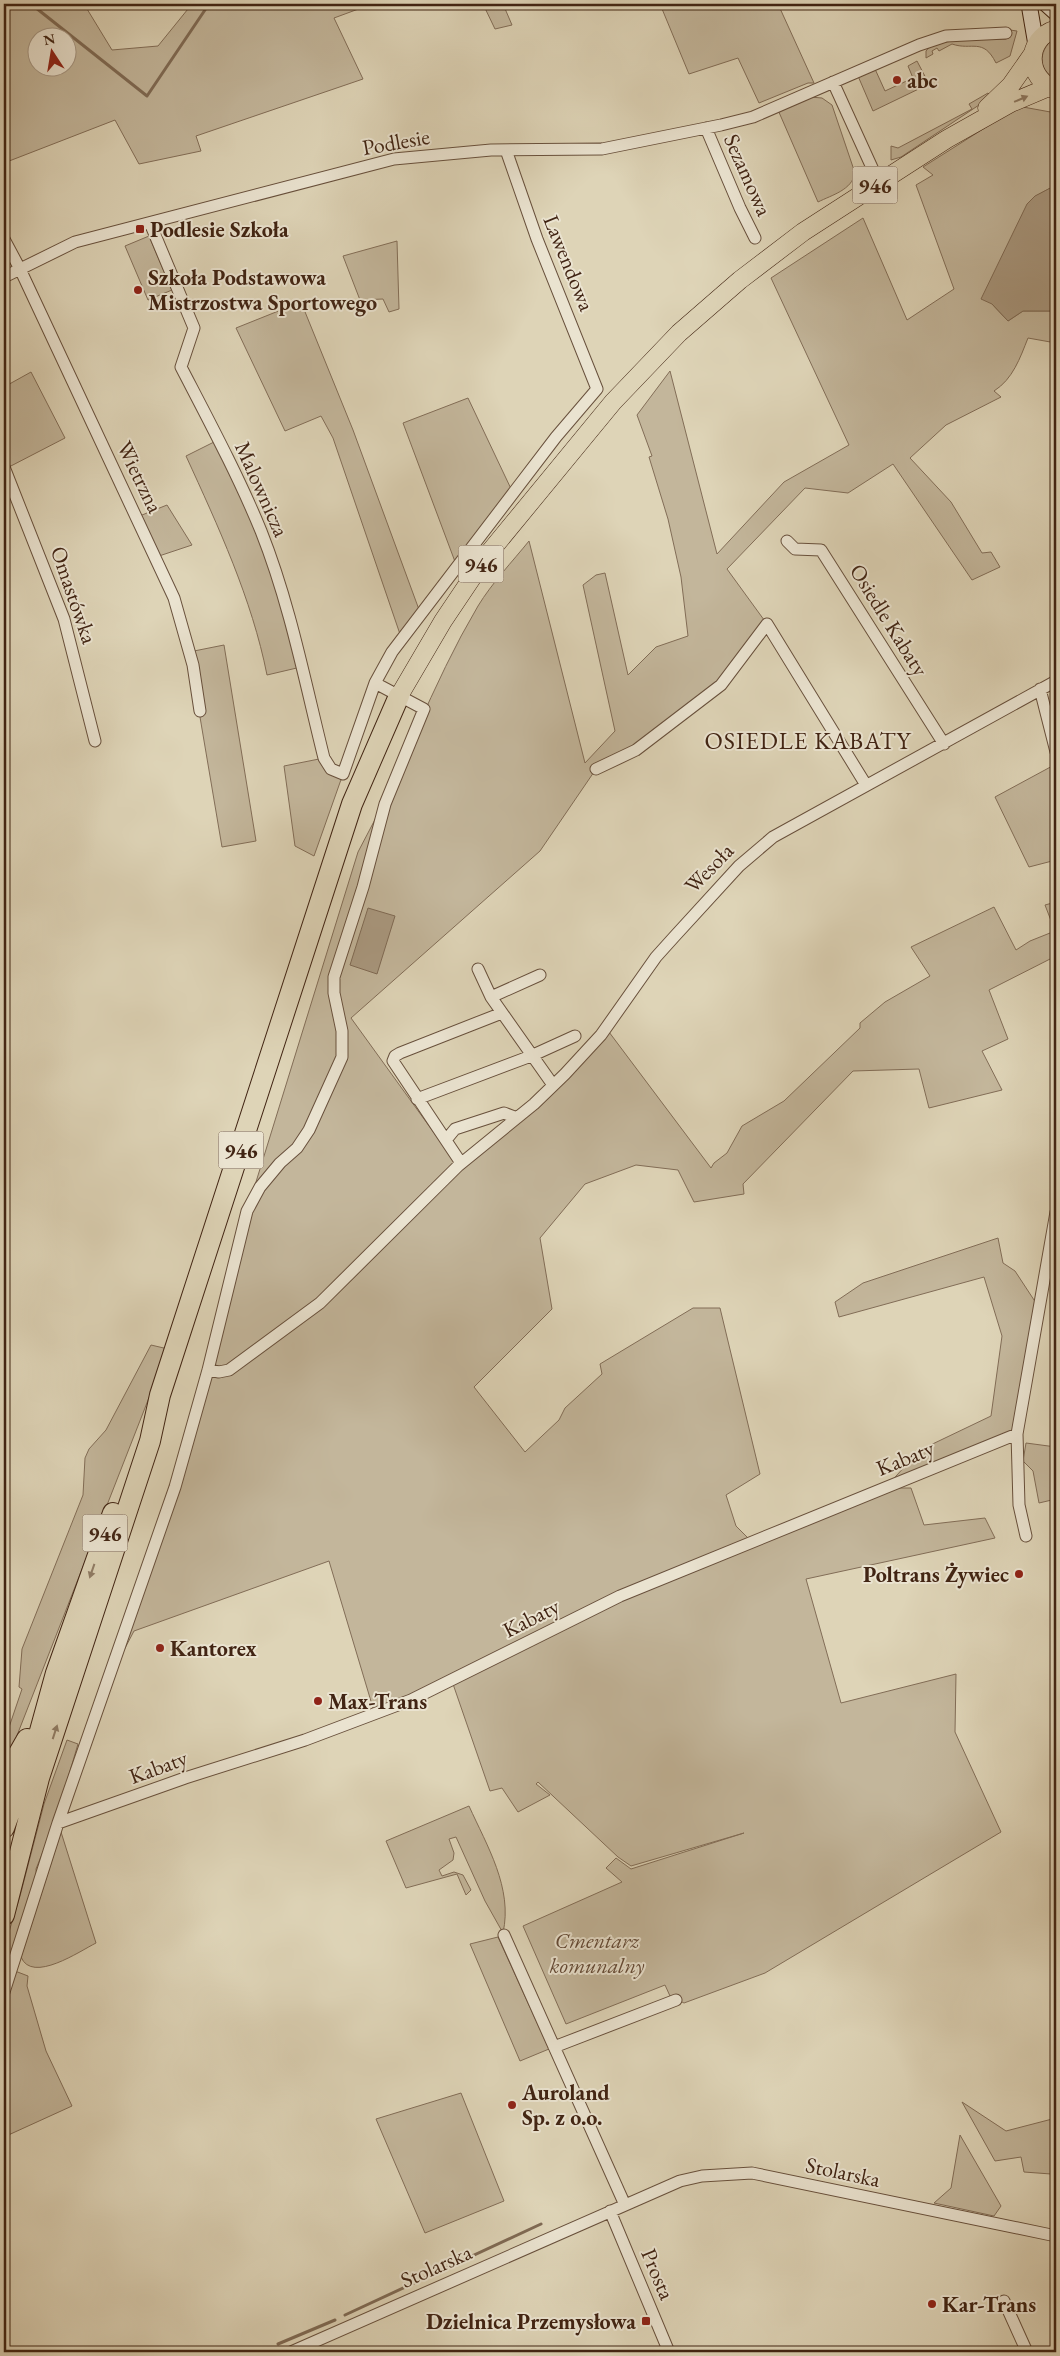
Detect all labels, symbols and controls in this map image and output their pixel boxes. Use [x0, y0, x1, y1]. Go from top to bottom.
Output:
north arrow [28, 28, 78, 78]
text: N [42, 29, 57, 49]
place label: abc [907, 66, 938, 95]
marker: abc [891, 74, 903, 86]
one-way arrow [1014, 95, 1028, 103]
street label: Podlesie [360, 122, 432, 162]
street label: Sezamowa [717, 129, 779, 221]
road number: 946 [852, 166, 898, 204]
street label: Lawendowa [537, 211, 601, 316]
place label: Podlesie Szkoła [150, 215, 289, 244]
marker: Podlesie Szkoła [134, 223, 146, 235]
place label: Szkoła Podstawowa Mistrzostwa Sportowego [148, 263, 377, 317]
marker: Szkoła Podstawowa Mistrzostwa Sportowego [132, 284, 144, 296]
street label: Wietrzna [110, 436, 170, 518]
street label: Malownicza [228, 437, 296, 541]
street label: Omastówka [44, 542, 104, 648]
road number: 946 [458, 546, 504, 582]
street label: Osiedle Kabaty [843, 558, 935, 682]
district label: OSIEDLE KABATY [705, 725, 912, 756]
street label: Wesoła [678, 836, 740, 899]
road number: 946 [218, 1132, 264, 1168]
street label: Kabaty [872, 1433, 939, 1483]
road number: 946 [82, 1515, 128, 1552]
place label: Poltrans Żywiec [863, 1560, 1009, 1589]
one-way arrow [88, 1564, 96, 1579]
marker: Poltrans Żywiec [1013, 1568, 1025, 1580]
street label: Kabaty [498, 1591, 565, 1645]
place label: Kantorex [170, 1634, 257, 1663]
marker: Kantorex [154, 1642, 166, 1654]
place label: Max-Trans [328, 1687, 427, 1716]
marker: Max-Trans [312, 1695, 324, 1707]
one-way arrow [51, 1724, 59, 1739]
street label: Kabaty [125, 1743, 191, 1791]
park label: Cmentarz komunalny [550, 1926, 645, 1980]
place label: Auroland Sp. z o.o. [521, 2078, 610, 2132]
marker: Auroland Sp. z o.o. [506, 2099, 518, 2111]
street label: Stolarska [803, 2150, 883, 2194]
street label: Stolarska [396, 2237, 476, 2295]
street label: Prosta [634, 2244, 682, 2304]
place label: Kar-Trans [942, 2290, 1036, 2319]
marker: Kar-Trans [926, 2298, 938, 2310]
place label: Dzielnica Przemysłowa [426, 2307, 636, 2336]
marker: Dzielnica Przemysłowa [640, 2315, 652, 2327]

